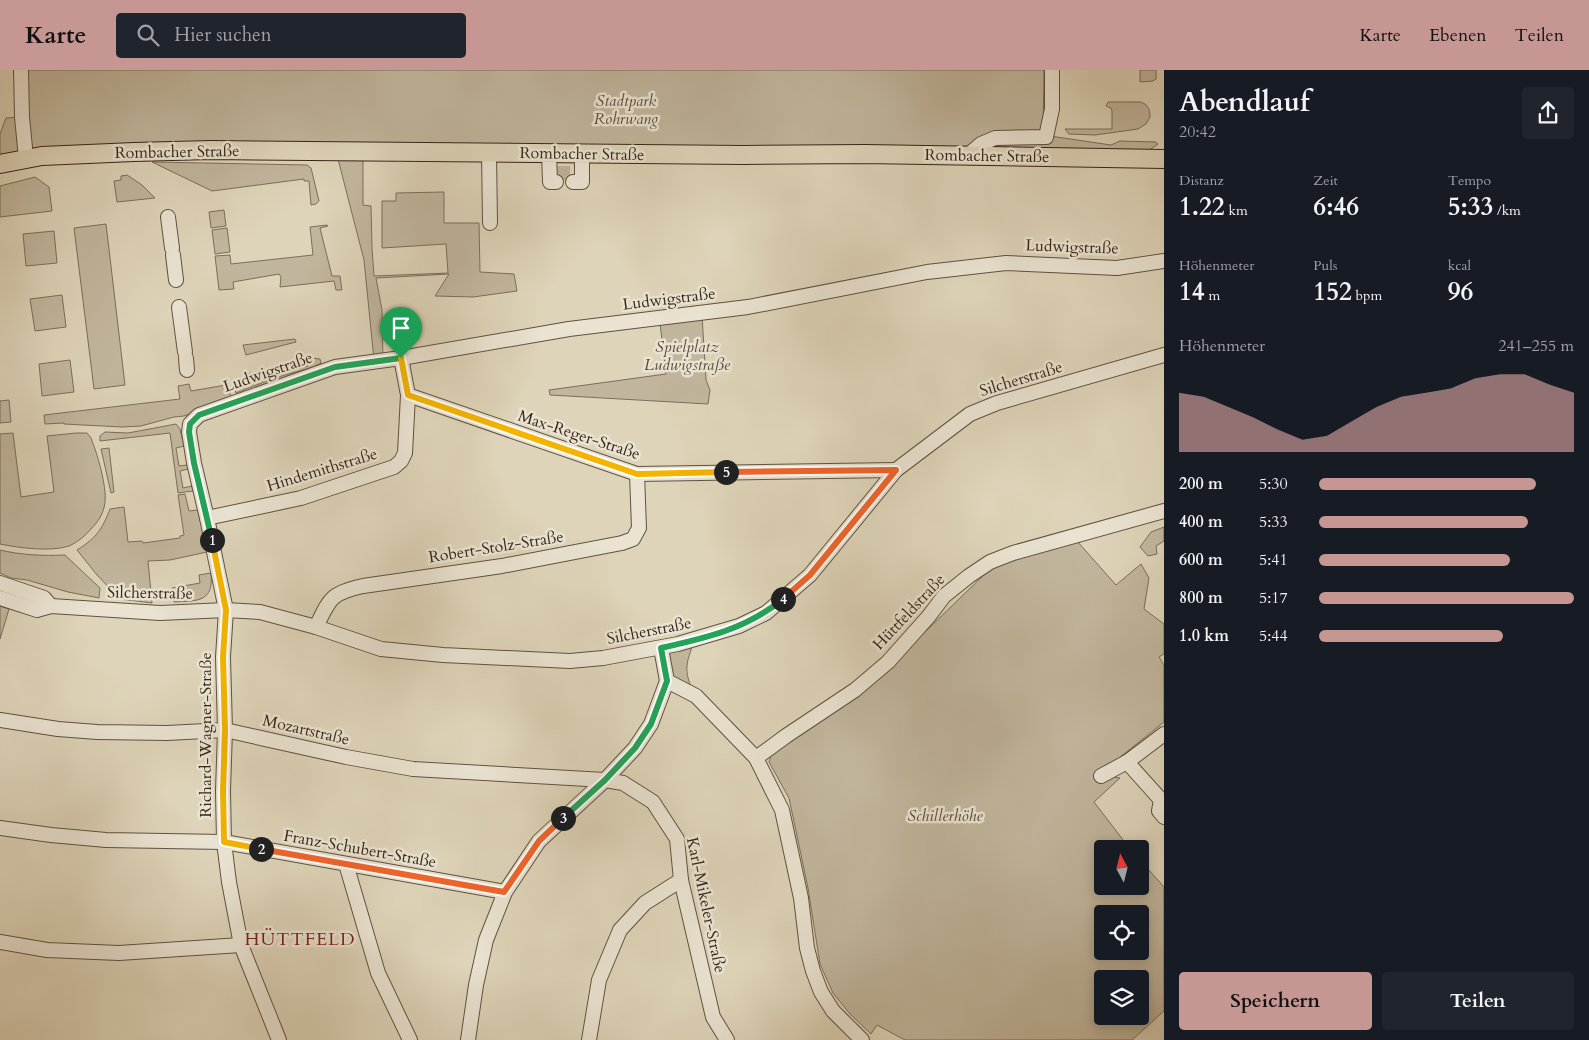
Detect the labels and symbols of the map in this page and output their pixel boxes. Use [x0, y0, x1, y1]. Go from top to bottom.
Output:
park label: Stadtpark Rohrwang [594, 90, 659, 130]
street label: Rombacher Straße [114, 140, 240, 164]
street label: Rombacher Straße [519, 142, 645, 166]
street label: Rombacher Straße [924, 144, 1050, 168]
street label: Ludwigstraße [1025, 234, 1119, 260]
street label: Ludwigstraße [621, 282, 717, 316]
pin [380, 307, 422, 358]
park label: Spielplatz Ludwigstraße [644, 336, 731, 376]
street label: Ludwigstraße [220, 346, 316, 398]
street label: Silcherstraße [977, 356, 1065, 402]
street label: Max-Reger-Straße [515, 405, 643, 465]
street label: Hindemithstraße [264, 443, 380, 497]
pin: 5 [714, 460, 738, 484]
street label: Robert-Stolz-Straße [427, 525, 565, 569]
pin: 1 [200, 528, 224, 552]
street label: Hüttfeldstraße [868, 569, 950, 655]
street label: Silcherstraße [107, 581, 193, 605]
pin: 4 [770, 586, 796, 612]
street label: Silcherstraße [605, 612, 693, 650]
street label: Richard-Wagner-Straße [195, 652, 217, 818]
street label: Mozartstraße [260, 709, 352, 751]
park label: Schillerhöhe [907, 805, 983, 827]
pin: 3 [550, 806, 576, 830]
street label: Franz-Schubert-Straße [282, 825, 438, 873]
street label: Karl-Mikeler-Straße [681, 835, 731, 975]
pin: 2 [248, 836, 274, 862]
north arrow [1094, 840, 1149, 895]
district label: HÜTTFELD [244, 927, 356, 952]

